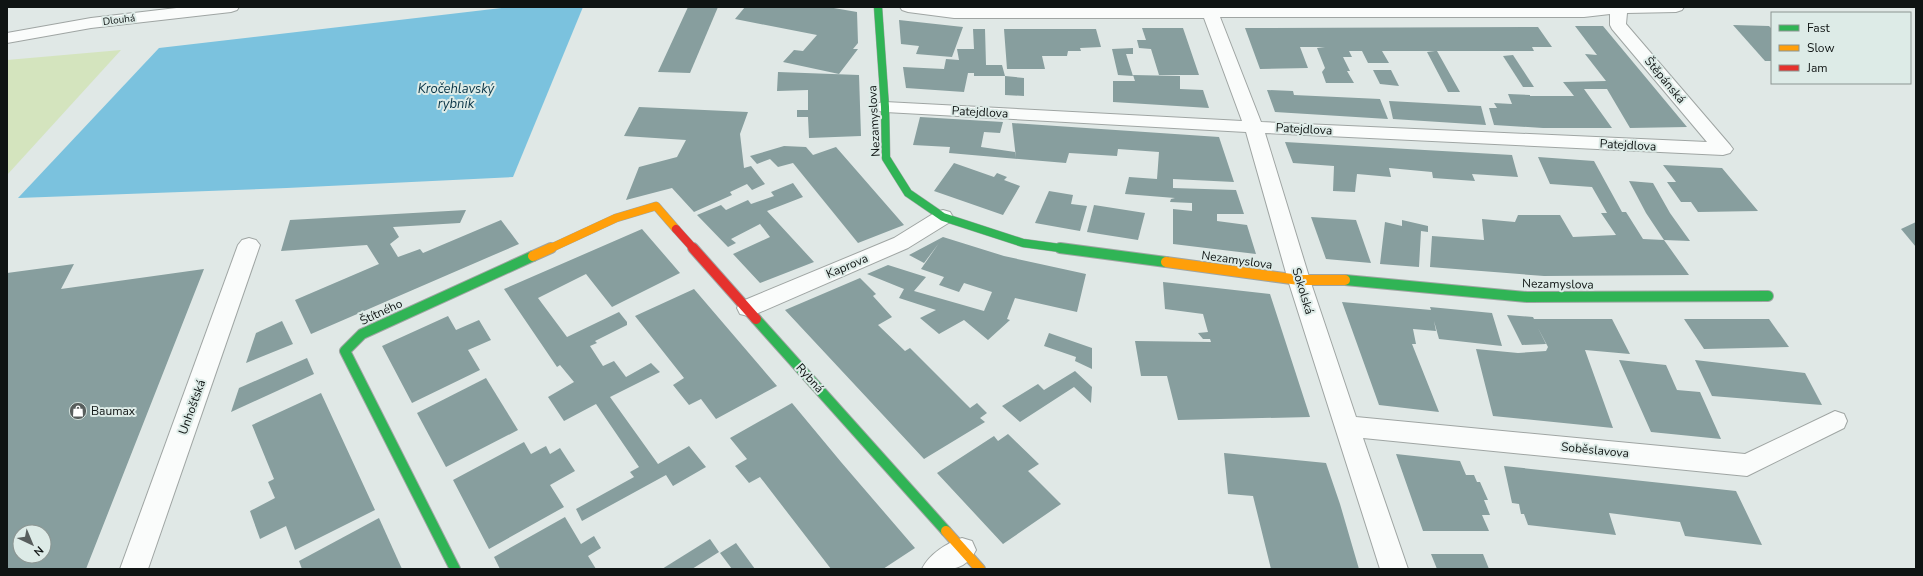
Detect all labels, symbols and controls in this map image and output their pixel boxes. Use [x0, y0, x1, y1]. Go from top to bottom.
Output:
street label: Dlouhá [102, 11, 136, 29]
legend [1771, 12, 1911, 84]
text: Fast [1807, 20, 1830, 36]
text: Slow [1807, 40, 1835, 56]
street label: Štěpánská [1641, 53, 1689, 107]
text: Jam [1806, 60, 1828, 76]
water label: Kročehlavský rybník [418, 80, 496, 113]
street label: Nezamyslova [864, 85, 884, 157]
street label: Patejdlova [951, 103, 1009, 121]
street label: Patejdlova [1275, 120, 1333, 138]
street label: Patejdlova [1599, 136, 1657, 154]
street label: Nezamyslova [1200, 247, 1274, 273]
street label: Kaprova [824, 250, 870, 282]
street label: Sokolská [1288, 266, 1318, 316]
street label: Nezamyslova [1522, 275, 1594, 293]
street label: Štítného [357, 295, 405, 329]
street label: Rybná [793, 360, 827, 396]
street label: Unhošťská [175, 377, 209, 437]
shop icon: Baumax [68, 401, 88, 421]
place label: Baumax [91, 403, 136, 419]
street label: Soběslavova [1560, 438, 1630, 462]
north arrow [12, 524, 52, 564]
text: N [30, 543, 47, 559]

